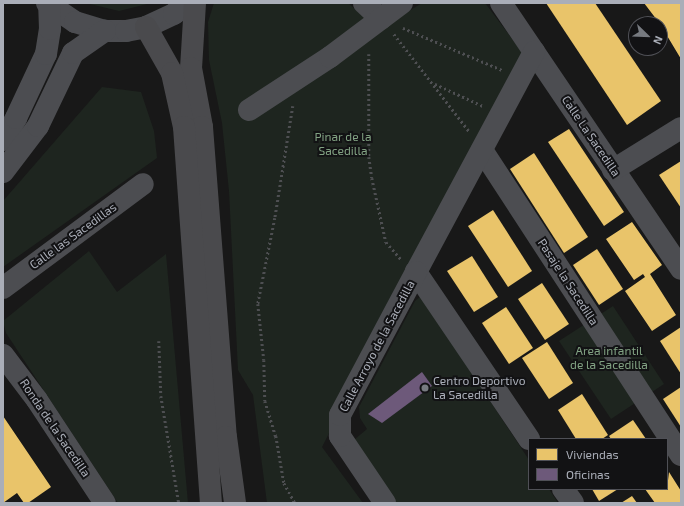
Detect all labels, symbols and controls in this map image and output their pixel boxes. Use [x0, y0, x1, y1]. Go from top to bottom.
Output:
north arrow [628, 16, 668, 56]
text: N [651, 34, 666, 47]
street label: Calle La Sacedilla [559, 93, 623, 179]
park label: Pinar de la Sacedilla [314, 130, 372, 158]
street label: Calle las Sacedillas [27, 200, 119, 272]
street label: Pasaje la Sacedilla [535, 236, 601, 328]
street label: Calle Arroyo de la Sacedilla [336, 278, 418, 414]
park label: Area infantil de la Sacedilla [570, 344, 648, 372]
place label: Centro Deportivo La Sacedilla [433, 374, 526, 402]
street label: Ronda de la Sacedilla [17, 376, 93, 480]
marker: Centro Deportivo La Sacedilla [420, 383, 430, 393]
legend [528, 438, 668, 490]
text: Viviendas [566, 447, 619, 461]
text: Oficinas [566, 467, 610, 481]

